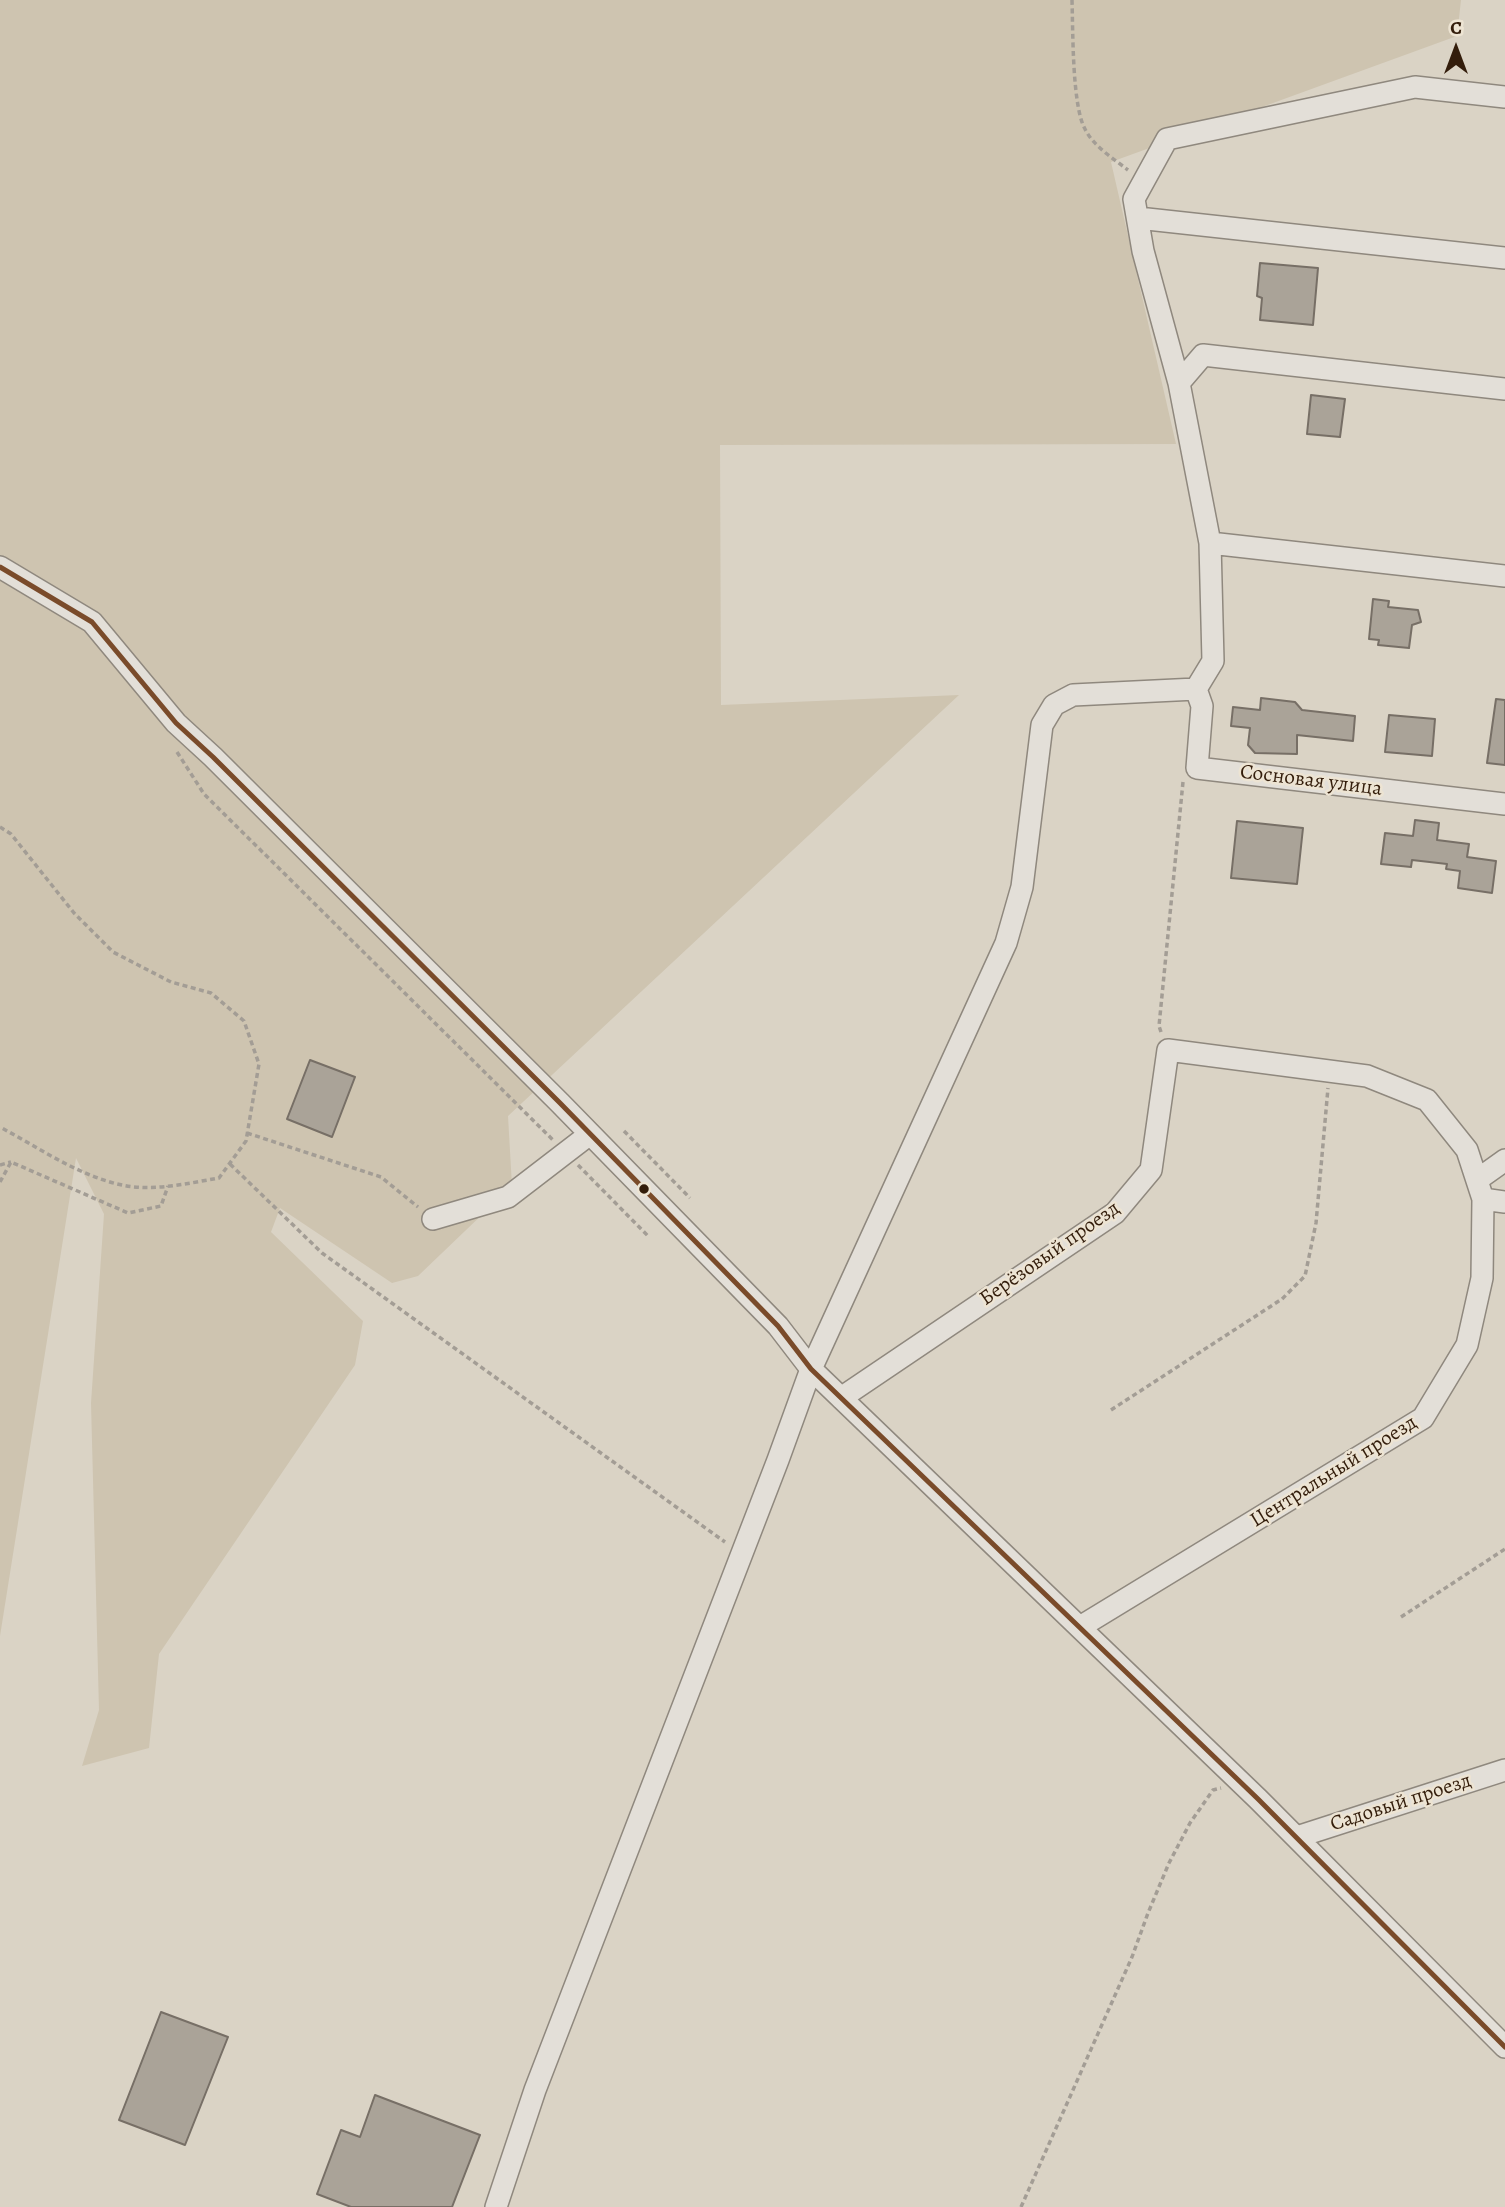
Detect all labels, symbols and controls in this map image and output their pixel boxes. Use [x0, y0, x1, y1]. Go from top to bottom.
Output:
north arrow [1421, 14, 1491, 84]
text: С [1450, 15, 1462, 41]
street label: Сосновая улица [1239, 760, 1383, 802]
unlabelled marker [637, 1182, 651, 1196]
street label: Берёзовый проезд [975, 1196, 1125, 1312]
street label: Центральный проезд [1246, 1411, 1422, 1533]
street label: Садовый проезд [1327, 1768, 1475, 1838]

